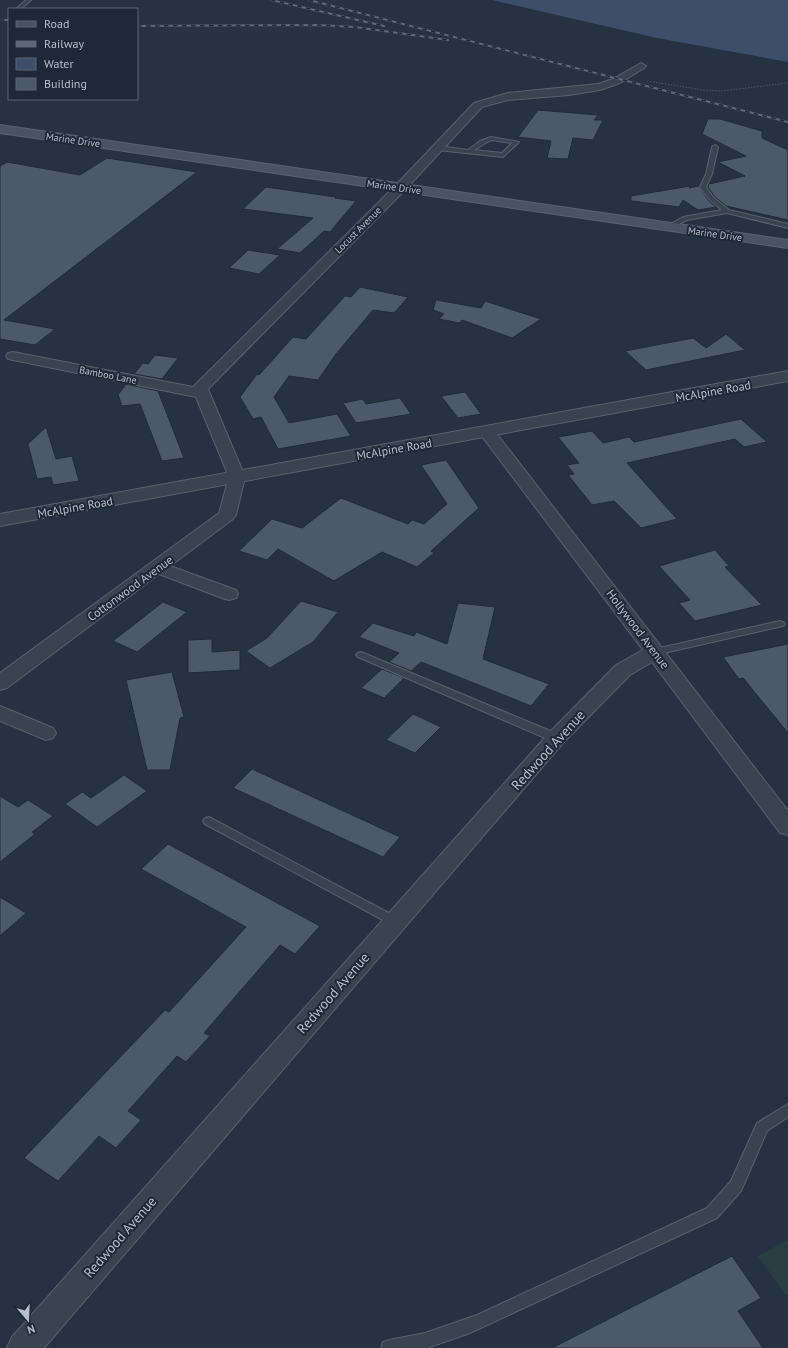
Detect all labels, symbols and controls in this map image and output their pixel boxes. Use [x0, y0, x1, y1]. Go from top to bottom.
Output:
legend [8, 8, 138, 100]
text: Road [44, 16, 69, 31]
text: Railway [44, 36, 84, 51]
text: Water [44, 56, 74, 71]
text: Building [44, 76, 87, 91]
street label: Marine Drive [45, 130, 101, 150]
street label: Marine Drive [366, 177, 422, 197]
street label: Locust Avenue [332, 204, 384, 256]
street label: Marine Drive [687, 224, 743, 244]
street label: Bamboo Lane [78, 363, 138, 387]
street label: McAlpine Road [674, 377, 752, 405]
street label: McAlpine Road [355, 435, 433, 463]
street label: McAlpine Road [36, 493, 114, 521]
street label: Cottonwood Avenue [84, 552, 176, 624]
street label: Hollywood Avenue [603, 586, 673, 672]
street label: Redwood Avenue [507, 706, 589, 794]
street label: Redwood Avenue [293, 949, 373, 1037]
street label: Redwood Avenue [80, 1193, 160, 1281]
north arrow [8, 1300, 48, 1340]
text: N [26, 1322, 37, 1337]

